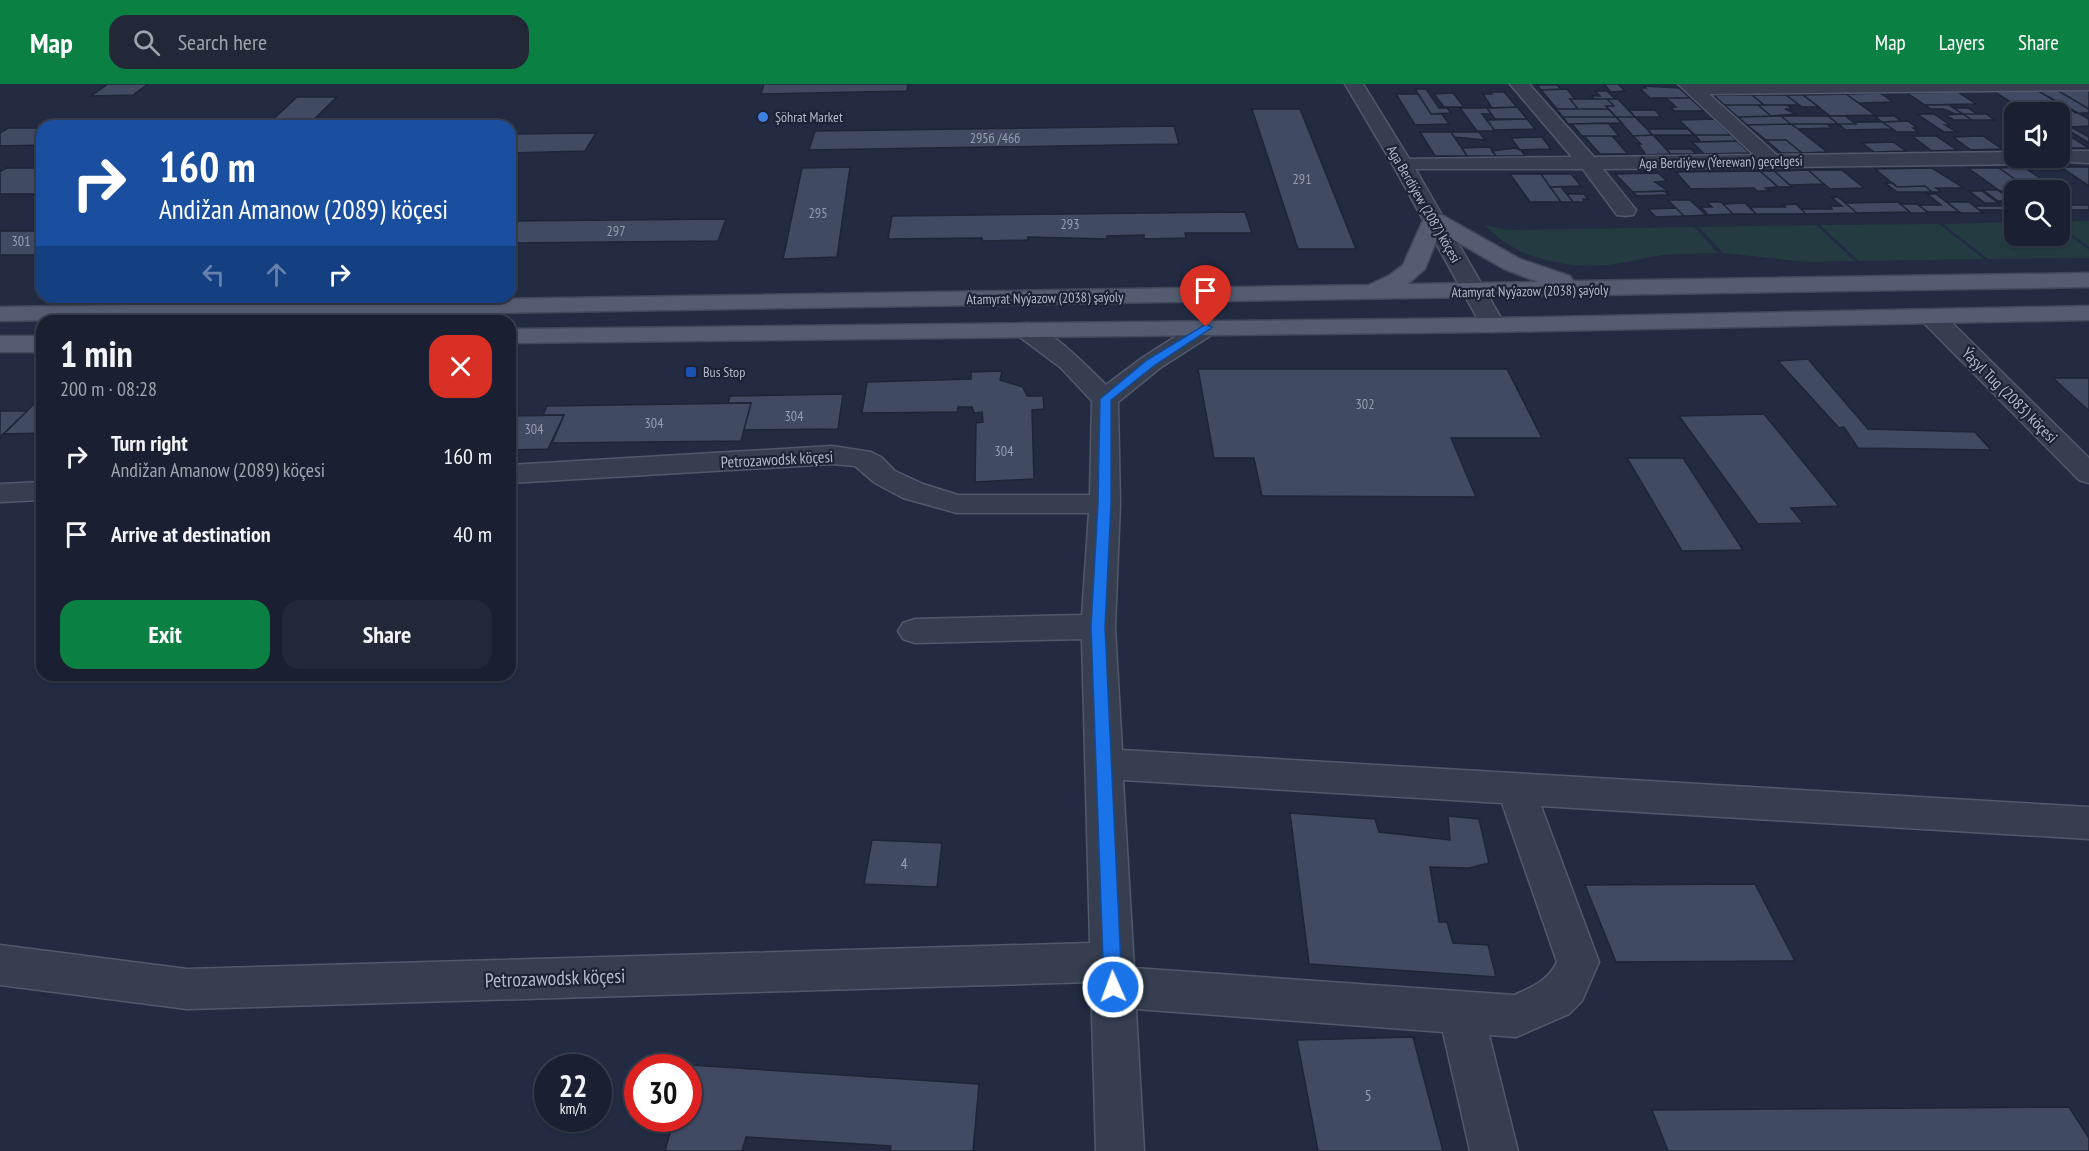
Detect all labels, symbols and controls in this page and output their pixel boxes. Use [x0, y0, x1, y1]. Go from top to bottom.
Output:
search box [109, 15, 529, 69]
text: Map [30, 24, 73, 61]
icon: search [130, 26, 163, 59]
text: Search here [178, 28, 267, 56]
text: Map [1875, 29, 1906, 56]
text: Layers [1939, 29, 1985, 56]
text: Share [2018, 29, 2059, 56]
map controls [2004, 102, 2070, 246]
button: sound [2004, 102, 2070, 168]
place label: Şöhrat Market [775, 108, 843, 126]
marker: Şöhrat Market [756, 110, 770, 124]
house number: 295б /46б [970, 129, 1020, 147]
text: 160 m [159, 139, 256, 194]
street label: Aga Berdiýew (2087) köçesi [1383, 142, 1465, 266]
icon: right [60, 144, 138, 222]
street label: Aga Berdiýew (Ýerewan) geçelgesi [1639, 152, 1803, 172]
house number: 291 [1293, 170, 1311, 188]
button: search [2004, 180, 2070, 246]
text: Andižan Amanow (2089) köçesi [159, 192, 448, 226]
house number: 295 [809, 204, 827, 222]
house number: 293 [1061, 215, 1079, 233]
house number: 297 [607, 222, 625, 240]
house number: 301 [12, 232, 30, 250]
icon: left [197, 258, 230, 291]
icon: ahead [260, 258, 293, 291]
icon: right [323, 258, 356, 291]
pin [1180, 265, 1231, 327]
icon: arrive [1189, 274, 1222, 307]
street label: Atamyrat Nyýazow (2038) şaýoly [1451, 281, 1609, 301]
street label: Atamyrat Nyýazow (2038) şaýoly [966, 288, 1124, 308]
text: 1 min [60, 330, 133, 377]
button: close [429, 335, 492, 398]
street label: Ýaşyl Tug (2083) köçesi [1958, 343, 2062, 447]
place label: Bus Stop [703, 363, 745, 381]
marker: Bus Stop [684, 365, 698, 379]
text: 200 m · 08:28 [60, 376, 157, 402]
house number: 302 [1356, 395, 1374, 413]
house number: 304 [785, 407, 804, 425]
house number: 304 [645, 414, 664, 432]
house number: 304 [525, 420, 544, 438]
text: Turn right [111, 429, 188, 457]
icon: right [60, 440, 93, 473]
text: 160 m [443, 442, 492, 470]
house number: 304 [995, 442, 1014, 460]
street label: Petrozawodsk köçesi [720, 446, 834, 472]
text: Andižan Amanow (2089) köçesi [111, 457, 325, 483]
icon: arrive [60, 518, 93, 551]
text: Arrive at destination [111, 520, 271, 548]
text: 40 m [453, 520, 492, 548]
button: Exit [60, 600, 270, 669]
button: Share [282, 600, 492, 669]
house number: 4 [900, 853, 908, 873]
position arrow [1081, 955, 1145, 1019]
street label: Petrozawodsk köçesi [484, 963, 626, 993]
speed limit sign: 30 [624, 1054, 702, 1132]
text: 22 [559, 1066, 587, 1105]
house number: 5 [1364, 1085, 1372, 1105]
text: km/h [560, 1099, 586, 1118]

